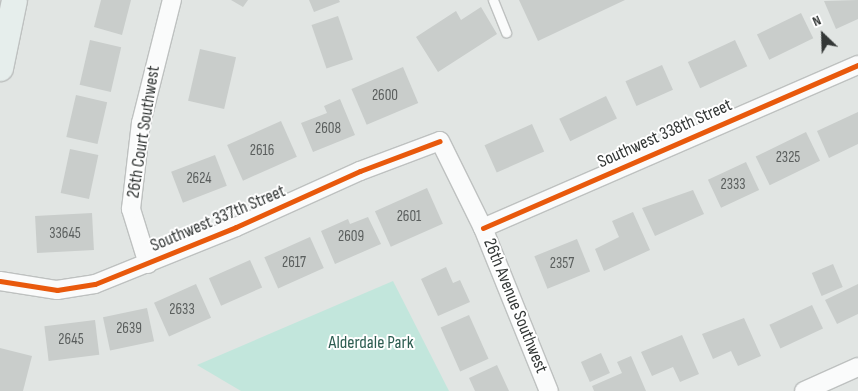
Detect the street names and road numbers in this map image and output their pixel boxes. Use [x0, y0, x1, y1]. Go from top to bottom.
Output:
street label: 26th Court Southwest [123, 64, 165, 200]
street label: Southwest 338th Street [594, 95, 736, 173]
street label: Southwest 337th Street [147, 181, 289, 257]
street label: 26th Avenue Southwest [478, 236, 552, 376]

